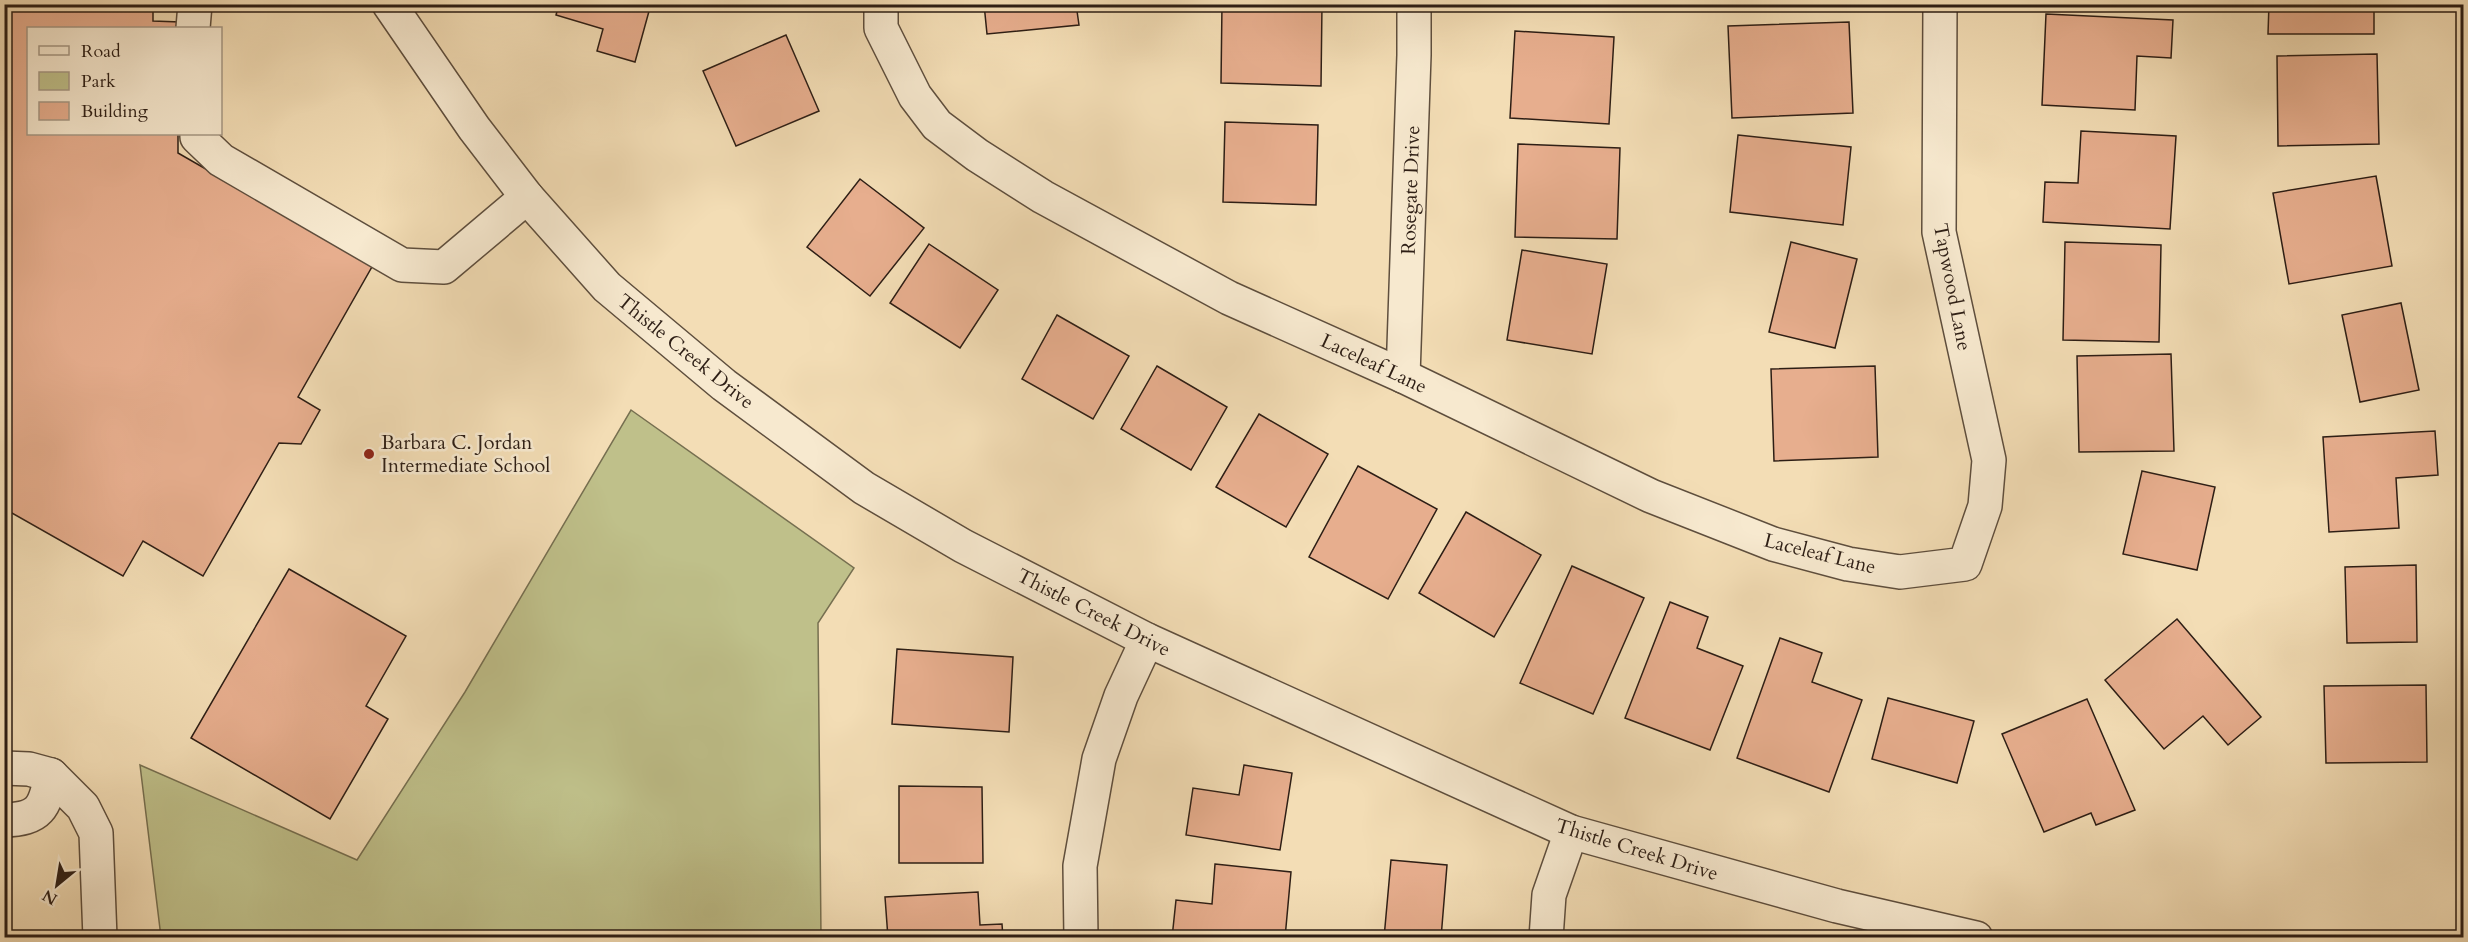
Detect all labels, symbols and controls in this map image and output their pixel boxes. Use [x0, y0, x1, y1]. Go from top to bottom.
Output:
legend [27, 27, 222, 135]
text: Road [81, 39, 121, 64]
text: Park [81, 69, 116, 94]
text: Building [81, 99, 149, 124]
street label: Rosegate Drive [1395, 125, 1426, 255]
street label: Tapwood Lane [1927, 221, 1978, 353]
street label: Thistle Creek Drive [612, 288, 760, 415]
street label: Laceleaf Lane [1316, 327, 1431, 400]
place label: Barbara C. Jordan Intermediate School [381, 429, 550, 479]
marker: Barbara C. Jordan Intermediate School [362, 447, 376, 461]
street label: Laceleaf Lane [1761, 527, 1879, 580]
street label: Thistle Creek Drive [1012, 562, 1175, 663]
street label: Thistle Creek Drive [1552, 812, 1722, 887]
north arrow [27, 855, 87, 915]
text: N [38, 884, 62, 910]

